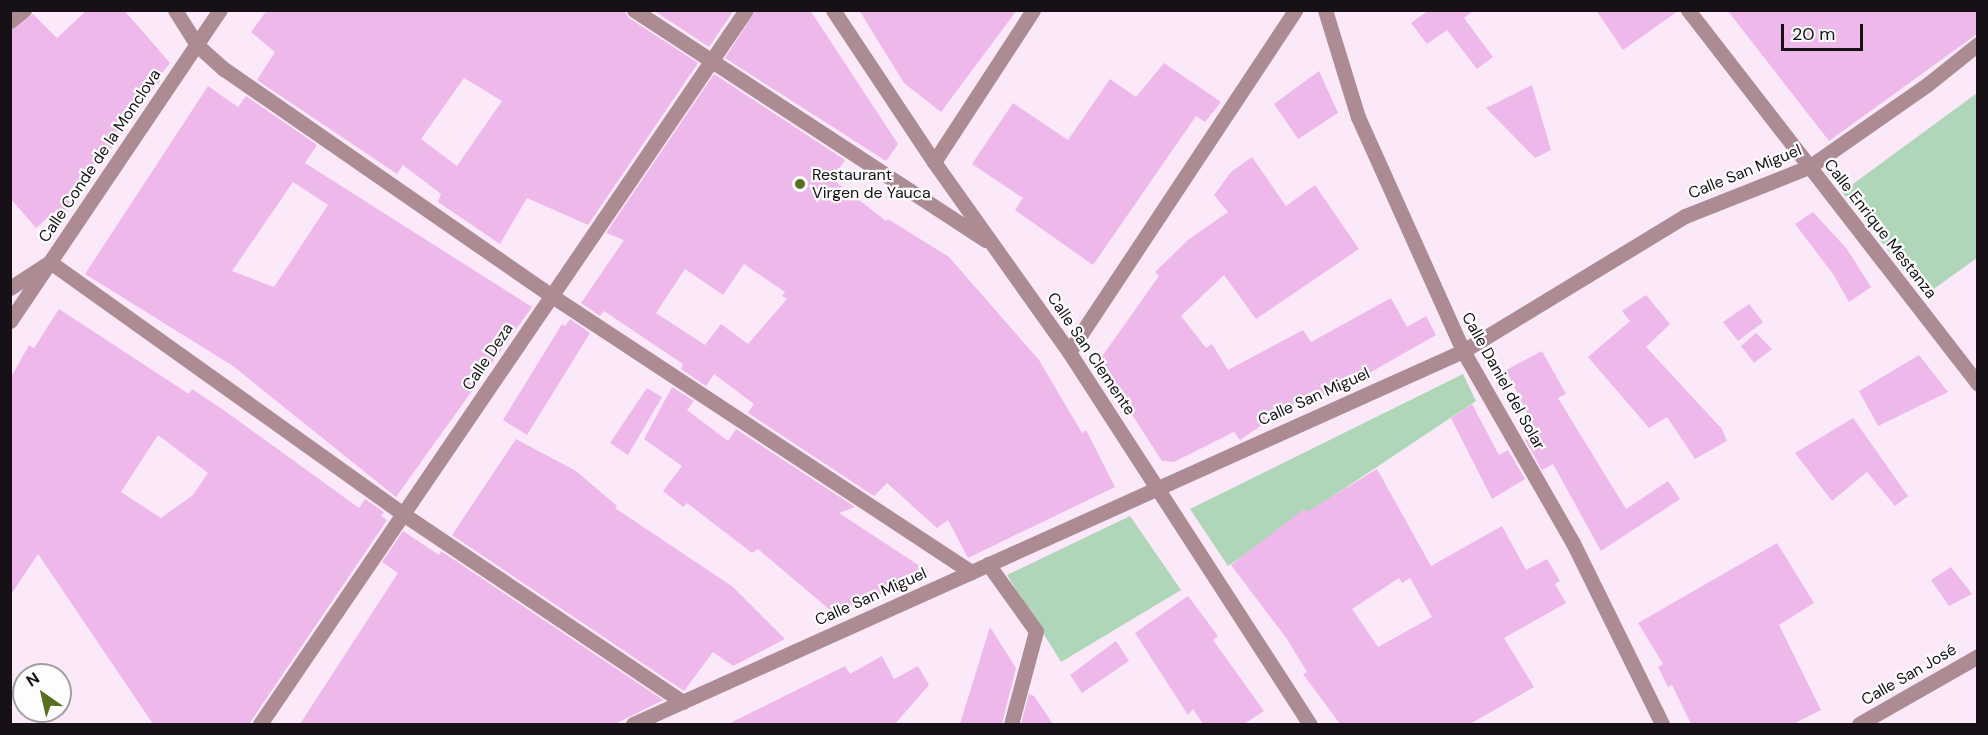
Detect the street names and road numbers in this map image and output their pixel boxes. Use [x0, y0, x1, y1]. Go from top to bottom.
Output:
street label: Calle Conde de la Monclova [35, 66, 165, 246]
street label: Calle San Miguel [1686, 141, 1804, 203]
street label: Calle Enrique Mestanza [1820, 155, 1940, 303]
street label: Calle San Clemente [1043, 289, 1139, 419]
street label: Calle Daniel del Solar [1457, 309, 1549, 453]
street label: Calle Deza [459, 320, 517, 394]
street label: Calle San Miguel [1255, 364, 1373, 430]
street label: Calle San Miguel [812, 564, 930, 630]
street label: Calle San José [1858, 640, 1960, 710]

